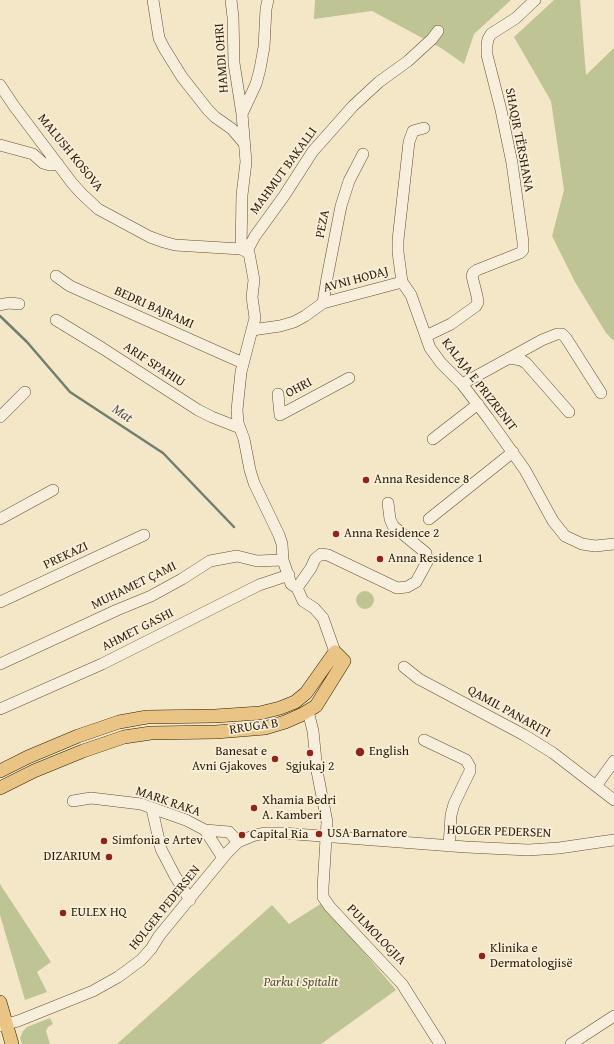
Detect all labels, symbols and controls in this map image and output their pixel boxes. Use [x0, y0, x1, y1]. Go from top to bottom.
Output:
street label: HAMDI OHRI [212, 23, 232, 93]
street label: SHAQIR TËRSHANA [501, 87, 537, 193]
street label: MALUSH KOSOVA [34, 111, 106, 195]
street label: MAHMUT BAKALLI [247, 124, 321, 218]
street label: PEZA [313, 209, 333, 239]
street label: AVNI HODAJ [322, 264, 390, 296]
street label: BEDRI BAJRAMI [112, 283, 196, 333]
street label: KALAJA E PRIZRENIT [438, 336, 520, 434]
street label: ARIF SPAHIU [120, 339, 188, 391]
street label: OHRI [283, 375, 315, 401]
water label: Mat [108, 401, 136, 427]
place label: Anna Residence 8 [374, 472, 469, 488]
marker: Anna Residence 8 [361, 475, 371, 485]
place label: Anna Residence 2 [344, 526, 439, 542]
marker: Anna Residence 2 [331, 529, 341, 539]
street label: PREKAZI [41, 539, 91, 573]
place label: Anna Residence 1 [388, 551, 483, 567]
marker: Anna Residence 1 [375, 554, 385, 564]
street label: MUHAMET ÇAMI [89, 559, 179, 613]
street label: AHMET GASHI [100, 605, 176, 655]
street label: QAMIL PANARITI [465, 683, 553, 741]
street label: RRUGA B [229, 716, 279, 738]
place label: Banesat e Avni Gjakoves [192, 744, 267, 775]
place label: English [369, 744, 409, 760]
marker: English [354, 746, 366, 758]
marker: Sgjukaj 2 [305, 748, 315, 758]
marker: Banesat e Avni Gjakoves [270, 754, 280, 764]
place label: Sgjukaj 2 [286, 759, 334, 775]
street label: MARK RAKA [134, 784, 202, 820]
place label: Xhamia Bedri A. Kamberi [262, 793, 336, 824]
marker: Xhamia Bedri A. Kamberi [249, 803, 259, 813]
street label: HOLGER PEDERSEN [447, 822, 551, 842]
place label: USA Barnatore [327, 826, 407, 842]
place label: Capital Ria [250, 827, 308, 843]
marker: USA Barnatore [314, 829, 324, 839]
marker: Capital Ria [237, 830, 247, 840]
place label: Simfonia e Artev [112, 833, 203, 849]
marker: Simfonia e Artev [99, 836, 109, 846]
place label: DIZARIUM [44, 849, 101, 865]
marker: DIZARIUM [104, 852, 114, 862]
street label: HOLGER PEDERSEN [126, 863, 204, 953]
street label: PULMOLOGJIA [343, 901, 409, 969]
place label: EULEX HQ [71, 905, 126, 921]
marker: EULEX HQ [58, 908, 68, 918]
place label: Klinika e Dermatologjisë [490, 941, 572, 972]
marker: Klinika e Dermatologjisë [477, 951, 487, 961]
park label: Parku i Spitalit [264, 975, 338, 991]

